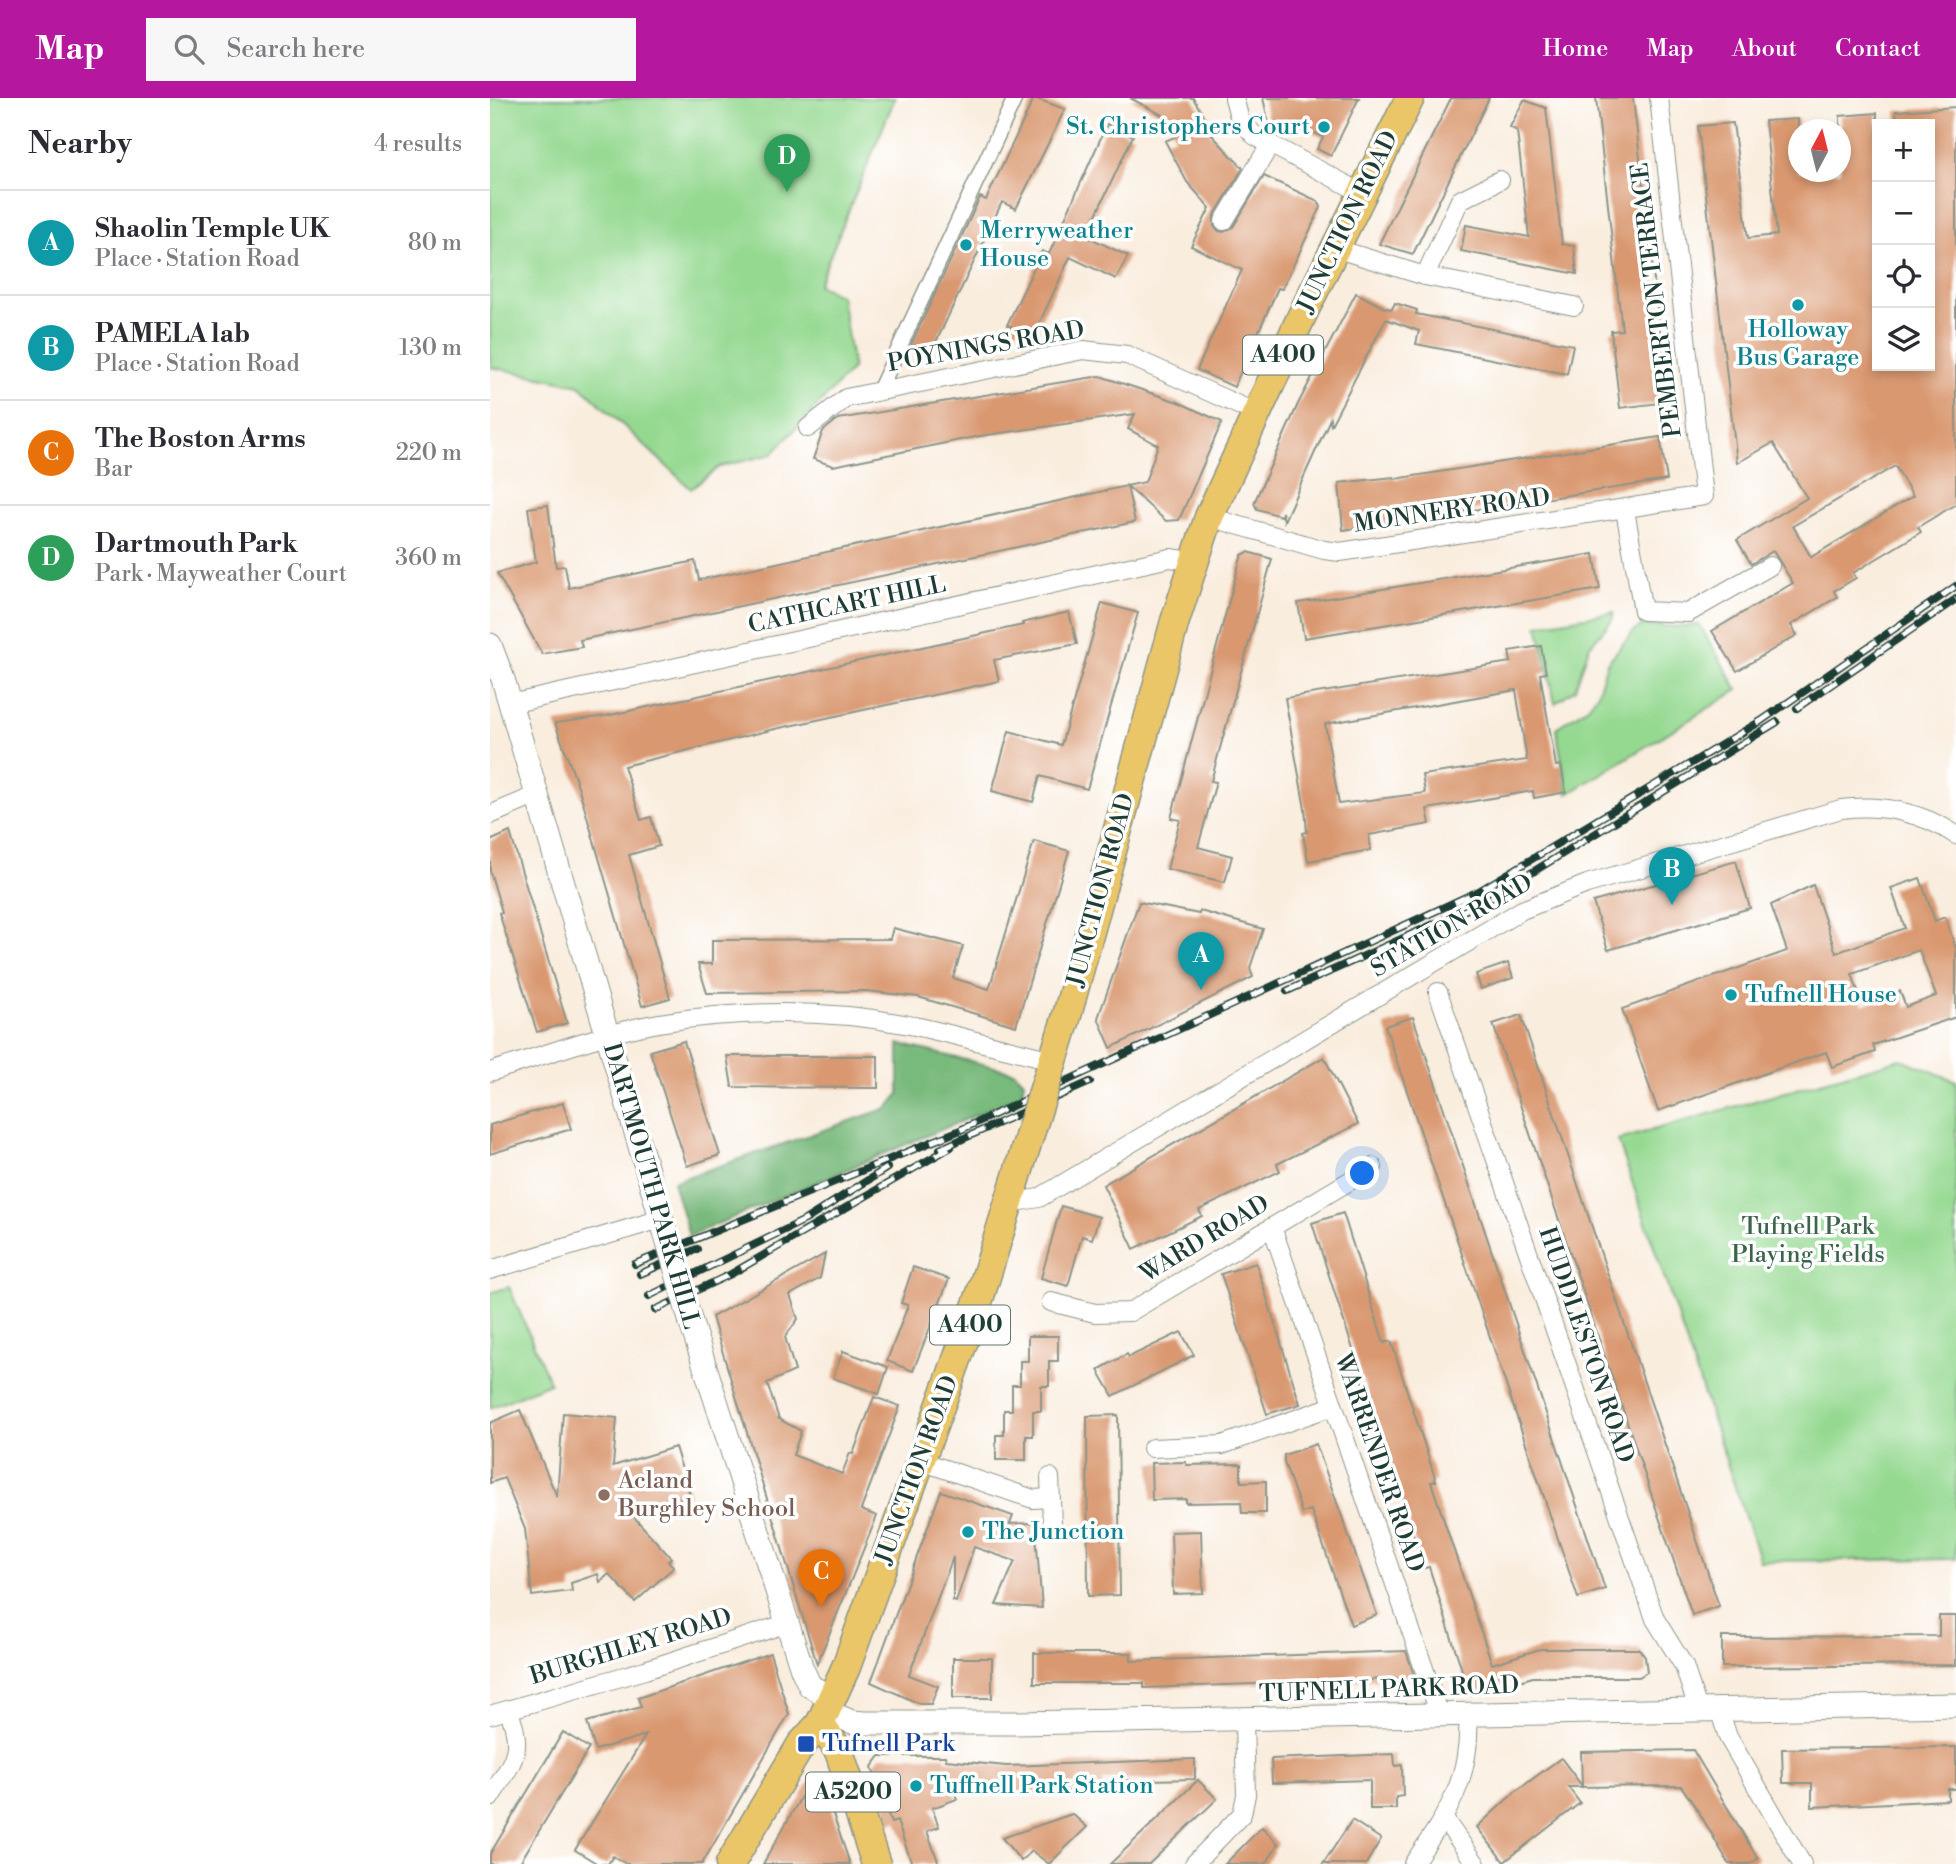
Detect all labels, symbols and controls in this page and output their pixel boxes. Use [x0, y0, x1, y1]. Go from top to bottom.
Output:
search box [146, 18, 636, 81]
text: Map [35, 29, 104, 70]
icon: search [170, 30, 208, 68]
text: Search here [226, 33, 365, 65]
text: Home [1543, 34, 1608, 64]
text: Map [1646, 34, 1694, 64]
text: About [1732, 34, 1797, 64]
text: Contact [1835, 34, 1921, 64]
place label: St. Christophers Court [1066, 112, 1310, 142]
marker: St. Christophers Court [1316, 119, 1332, 135]
north arrow [1788, 119, 1851, 182]
map controls [1872, 119, 1935, 371]
button: + [1872, 119, 1935, 182]
text: Nearby [28, 125, 132, 163]
street label: JUNCTION ROAD [1290, 126, 1405, 319]
text: 4 results [374, 130, 462, 158]
pin: D [764, 134, 810, 192]
street label: PEMBERTON TERRACE [1625, 161, 1689, 439]
button: − [1872, 182, 1935, 245]
text: Shaolin Temple UK [95, 213, 330, 245]
place label: Merryweather House [980, 216, 1133, 274]
text: A [43, 229, 59, 257]
text: 80 m [408, 229, 462, 257]
marker: Merryweather House [958, 237, 974, 253]
text: Place · Station Road [95, 245, 300, 273]
button: locate [1872, 245, 1935, 308]
marker: Holloway Bus Garage [1790, 297, 1806, 313]
button: layers [1872, 308, 1935, 371]
street label: POYNINGS ROAD [885, 315, 1087, 379]
place label: Holloway Bus Garage [1736, 315, 1859, 373]
text: PAMELA lab [95, 318, 250, 350]
text: B [42, 334, 60, 362]
text: 130 m [399, 334, 462, 362]
road number: A400 [1243, 336, 1323, 374]
text: Place · Station Road [95, 350, 300, 378]
text: The Boston Arms [95, 423, 306, 455]
text: C [43, 439, 59, 467]
text: 220 m [396, 439, 462, 467]
text: Bar [95, 455, 133, 483]
street label: MONNERY ROAD [1352, 482, 1552, 540]
text: Dartmouth Park [95, 528, 298, 560]
text: D [42, 544, 60, 572]
text: 360 m [395, 544, 462, 572]
text: Park · Mayweather Court [95, 560, 347, 588]
street label: CATHCART HILL [745, 569, 949, 641]
street label: JUNCTION ROAD [1061, 790, 1141, 991]
pin: B [1649, 847, 1695, 905]
street label: STATION ROAD [1366, 868, 1538, 984]
pin: A [1178, 932, 1224, 990]
place label: Tufnell House [1745, 980, 1897, 1010]
marker: Tufnell House [1723, 987, 1739, 1003]
street label: DARTMOUTH PARK HILL [596, 1040, 706, 1332]
your location [1345, 1156, 1379, 1190]
street label: WARD ROAD [1134, 1189, 1275, 1290]
park label: Tufnell Park Playing Fields [1731, 1212, 1885, 1270]
street label: HUDDLESTON ROAD [1532, 1223, 1640, 1467]
road number: A400 [930, 1306, 1010, 1344]
street label: WARRENDER ROAD [1327, 1349, 1431, 1576]
street label: JUNCTION ROAD [869, 1371, 965, 1570]
place label: Acland Burghley School [617, 1466, 795, 1524]
marker: Acland Burghley School [596, 1487, 612, 1503]
place label: The Junction [982, 1517, 1124, 1547]
marker: The Junction [960, 1524, 976, 1540]
pin: C [798, 1549, 844, 1607]
street label: BURGHLEY ROAD [526, 1602, 735, 1692]
street label: TUFNELL PARK ROAD [1258, 1670, 1520, 1710]
place label: Tufnell Park [822, 1729, 956, 1759]
marker: Tufnell Park [796, 1734, 816, 1754]
place label: Tuffnell Park Station [930, 1771, 1154, 1801]
road number: A5200 [806, 1772, 900, 1812]
marker: Tuffnell Park Station [908, 1778, 924, 1794]

